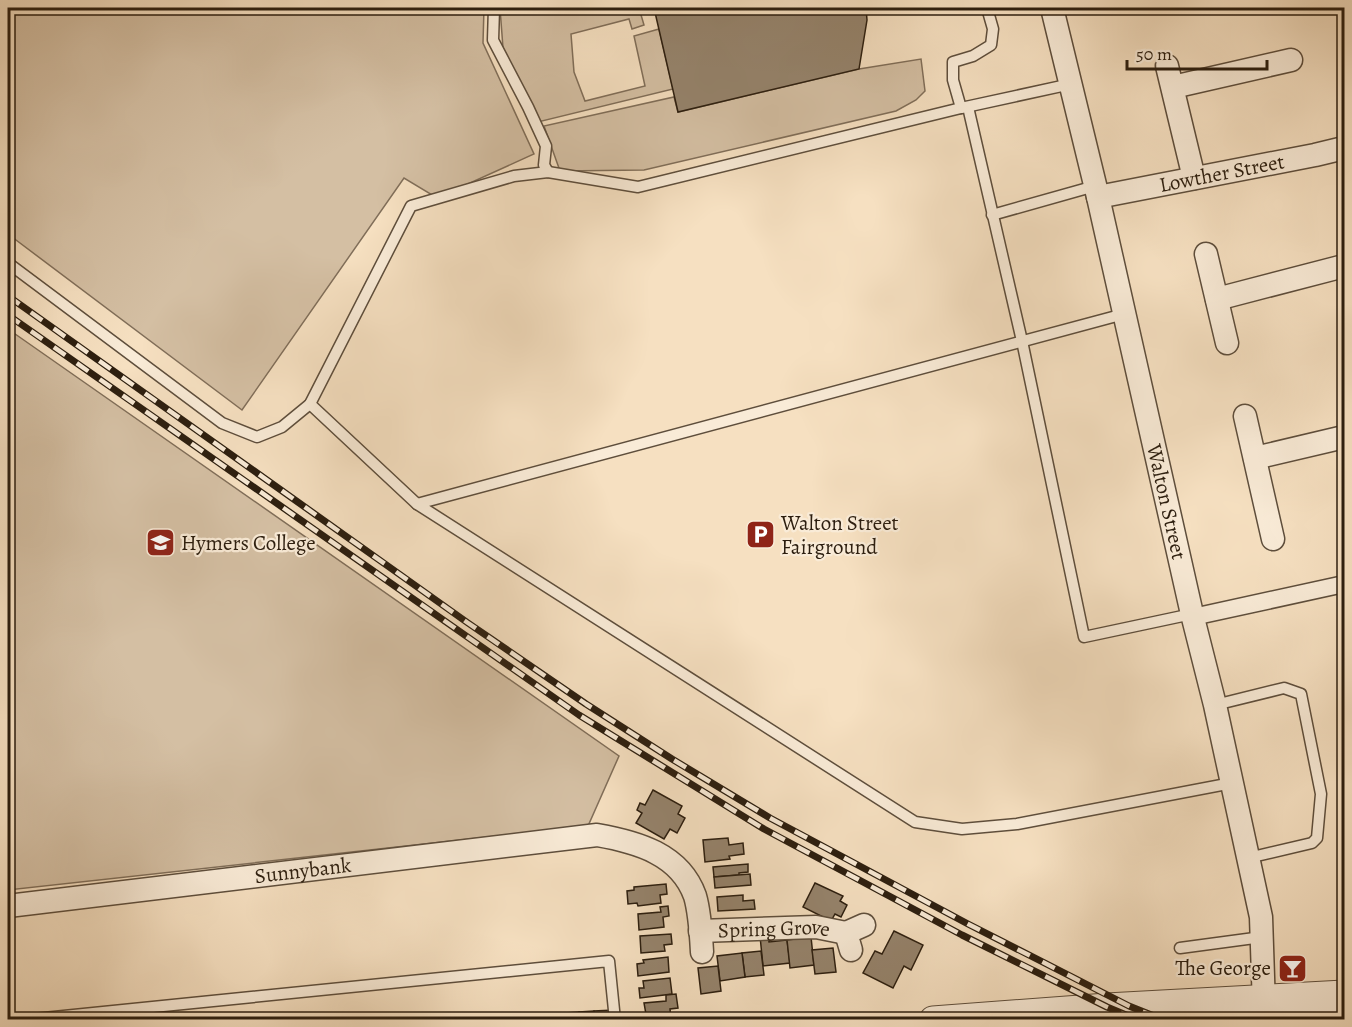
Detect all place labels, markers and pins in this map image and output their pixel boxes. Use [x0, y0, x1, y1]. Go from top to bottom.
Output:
place label: Walton Street Fairground [780, 509, 899, 561]
parking icon: Walton Street Fairground [744, 519, 776, 551]
school or university icon: Hymers College [144, 527, 176, 559]
place label: Hymers College [181, 529, 316, 557]
bar icon: The George [1276, 952, 1308, 984]
place label: The George [1175, 954, 1271, 982]

